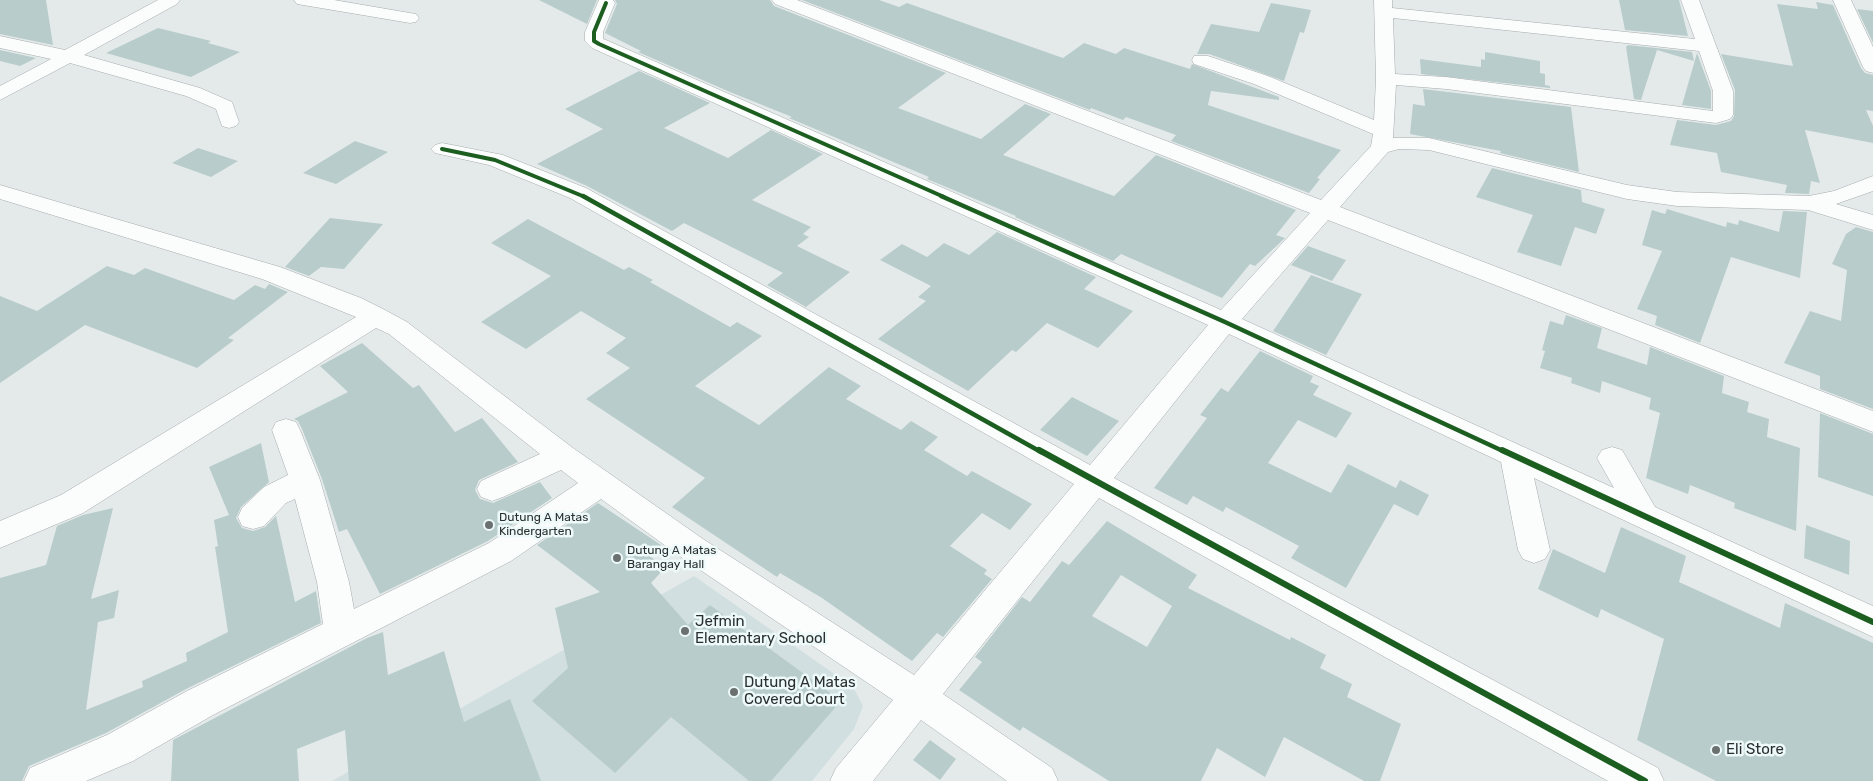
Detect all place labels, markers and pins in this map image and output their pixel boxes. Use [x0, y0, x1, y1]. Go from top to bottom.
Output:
place label: Dutung A Matas Kindergarten [499, 511, 588, 539]
marker: Dutung A Matas Kindergarten [483, 519, 495, 531]
place label: Dutung A Matas Barangay Hall [627, 544, 716, 572]
marker: Dutung A Matas Barangay Hall [611, 552, 623, 564]
place label: Jefmin Elementary School [695, 613, 826, 648]
marker: Jefmin Elementary School [679, 625, 691, 637]
place label: Dutung A Matas Covered Court [744, 674, 856, 709]
marker: Dutung A Matas Covered Court [728, 686, 740, 698]
place label: Eli Store [1726, 741, 1784, 759]
marker: Eli Store [1710, 744, 1722, 756]

